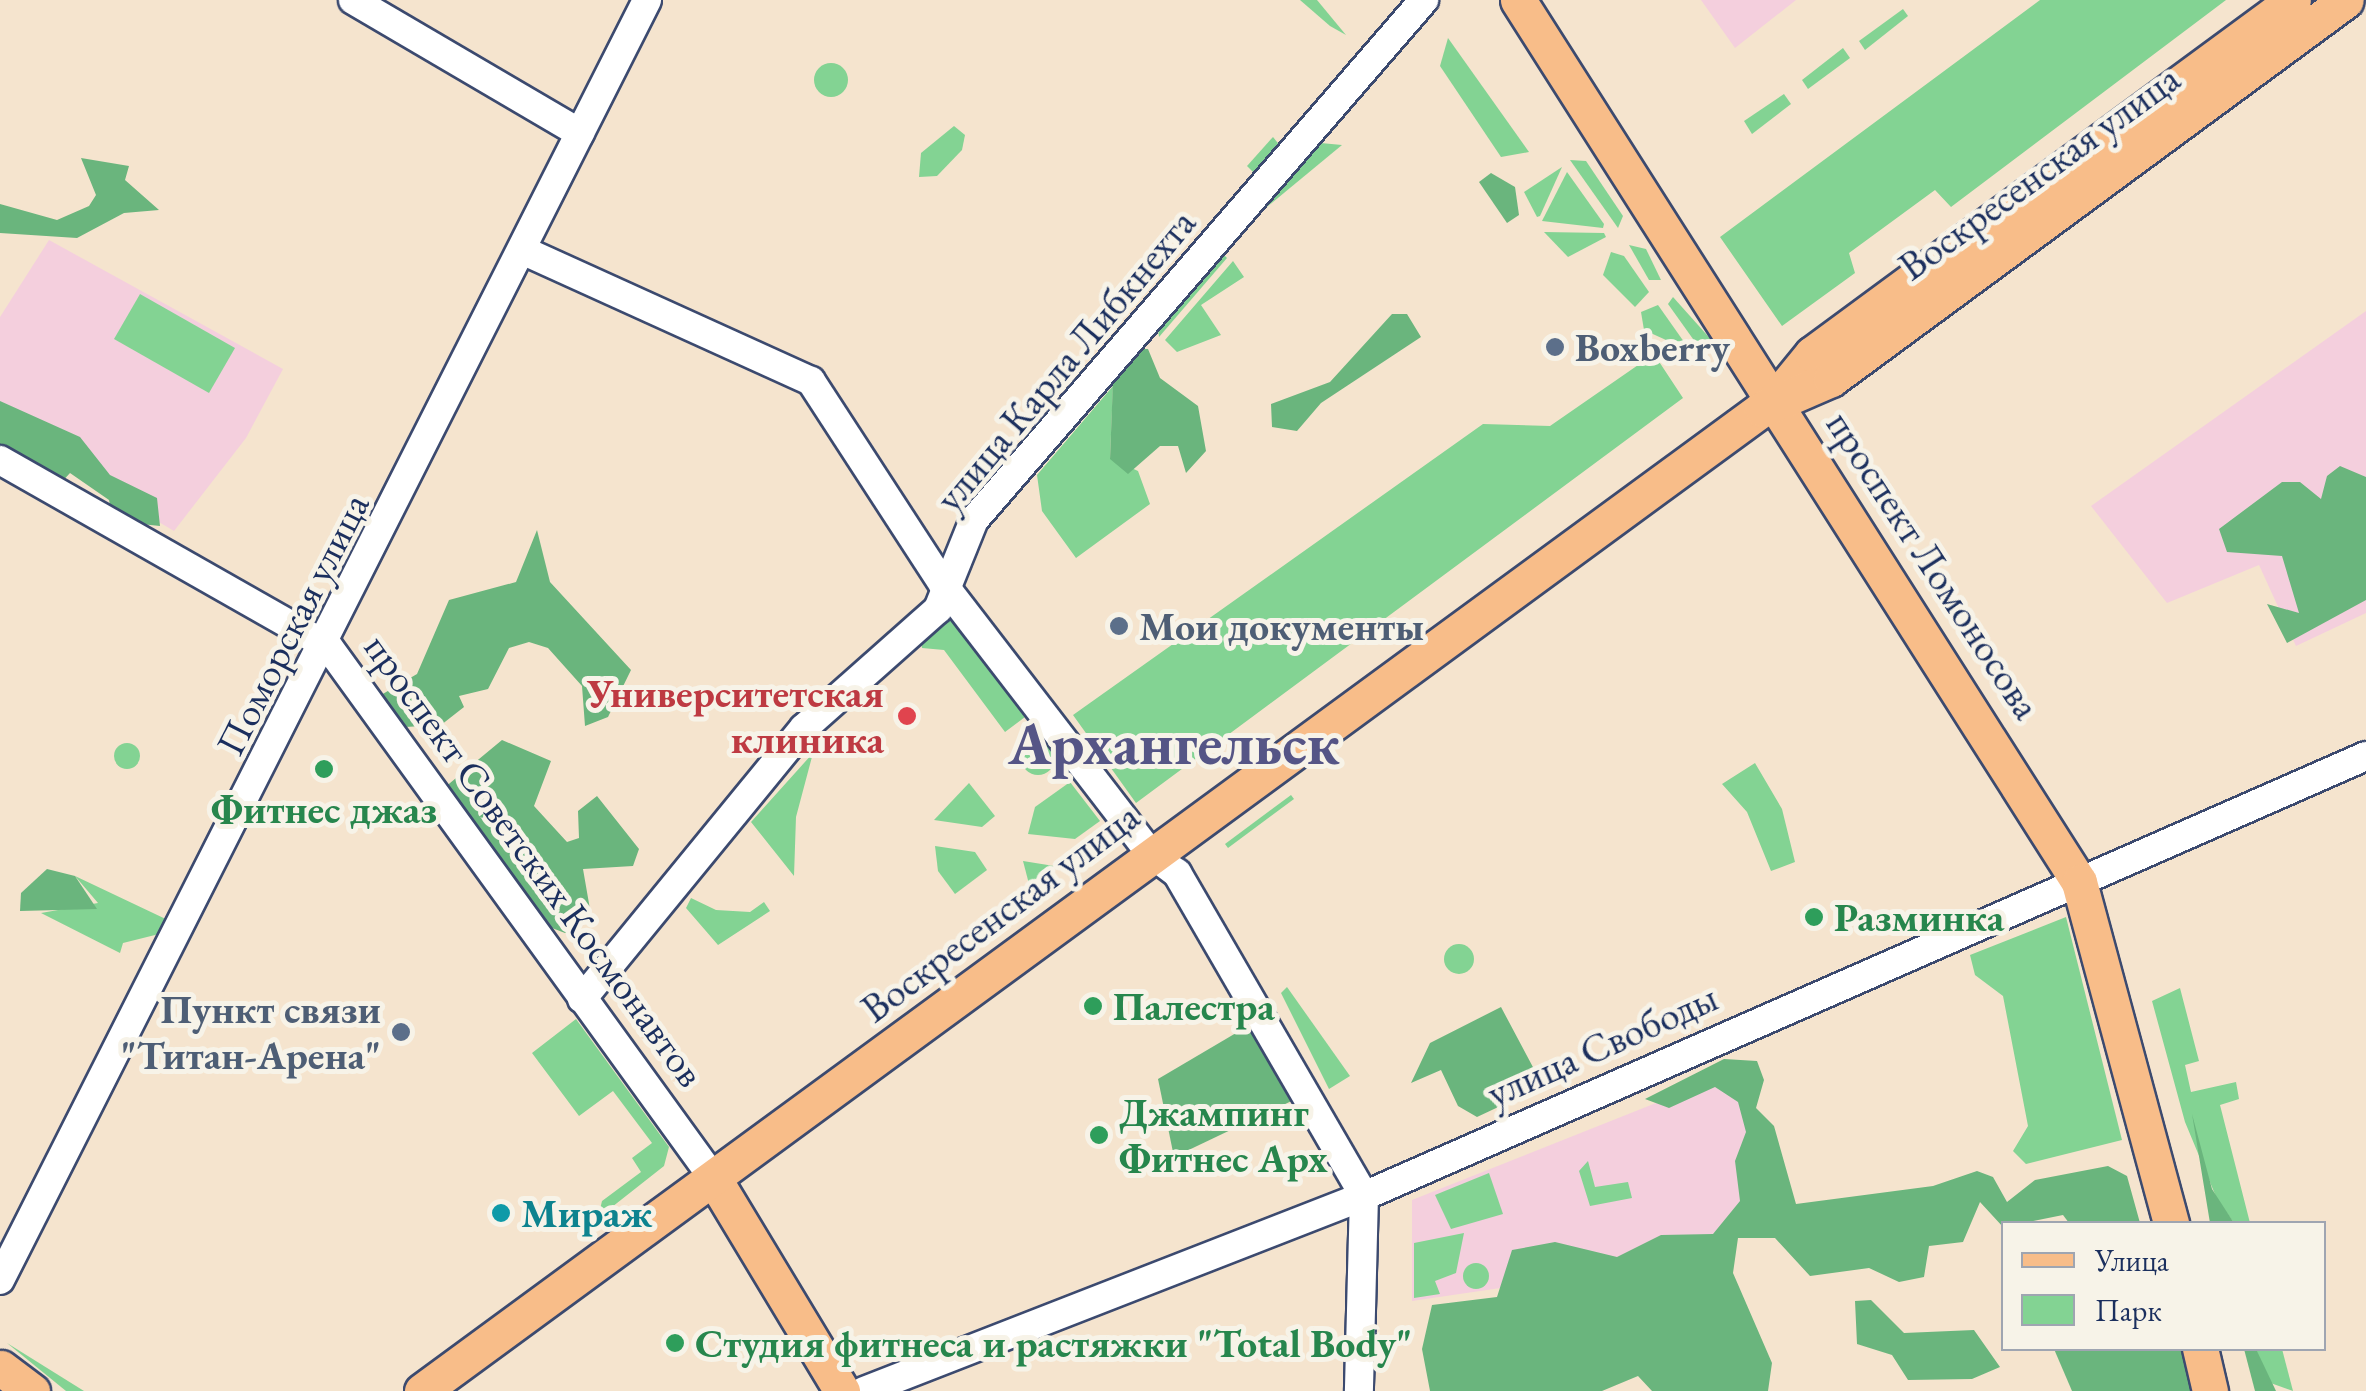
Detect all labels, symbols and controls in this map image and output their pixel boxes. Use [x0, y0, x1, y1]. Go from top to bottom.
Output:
street label: Воскресенская улица [1889, 54, 2189, 290]
street label: улица Карла Либкнехта [925, 199, 1205, 521]
place label: Boxberry [1575, 323, 1730, 371]
marker: Boxberry [1544, 336, 1566, 358]
street label: проспект Ломоносова [1817, 402, 2051, 728]
street label: Поморская улица [205, 485, 379, 763]
place label: Мои документы [1139, 602, 1424, 650]
marker: Мои документы [1108, 615, 1130, 637]
street label: проспект Советских Космонавтов [355, 624, 715, 1096]
place label: Университетская клиника [587, 669, 884, 763]
marker: Университетская клиника [894, 703, 920, 729]
district label: Архангельск [1008, 707, 1340, 779]
marker: Фитнес джаз [313, 758, 335, 780]
place label: Фитнес джаз [211, 785, 437, 833]
street label: Воскресенская улица [852, 792, 1148, 1032]
place label: Разминка [1834, 893, 2004, 941]
marker: Разминка [1803, 906, 1825, 928]
street label: улица Свободы [1479, 973, 1725, 1117]
place label: Палестра [1113, 982, 1275, 1030]
place label: Пункт связи "Титан-Арена" [121, 985, 381, 1079]
marker: Палестра [1082, 995, 1104, 1017]
marker: Пункт связи "Титан-Арена" [390, 1021, 412, 1043]
place label: Джампинг Фитнес Арх [1119, 1088, 1328, 1182]
marker: Джампинг Фитнес Арх [1088, 1124, 1110, 1146]
place label: Мираж [521, 1189, 653, 1237]
marker: Мираж [490, 1202, 512, 1224]
legend [2001, 1221, 2326, 1351]
text: Улица [2095, 1241, 2169, 1280]
text: Парк [2095, 1291, 2162, 1330]
place label: Студия фитнеса и растяжки "Total Body" [695, 1319, 1412, 1367]
marker: Студия фитнеса и растяжки "Total Body" [664, 1332, 686, 1354]

